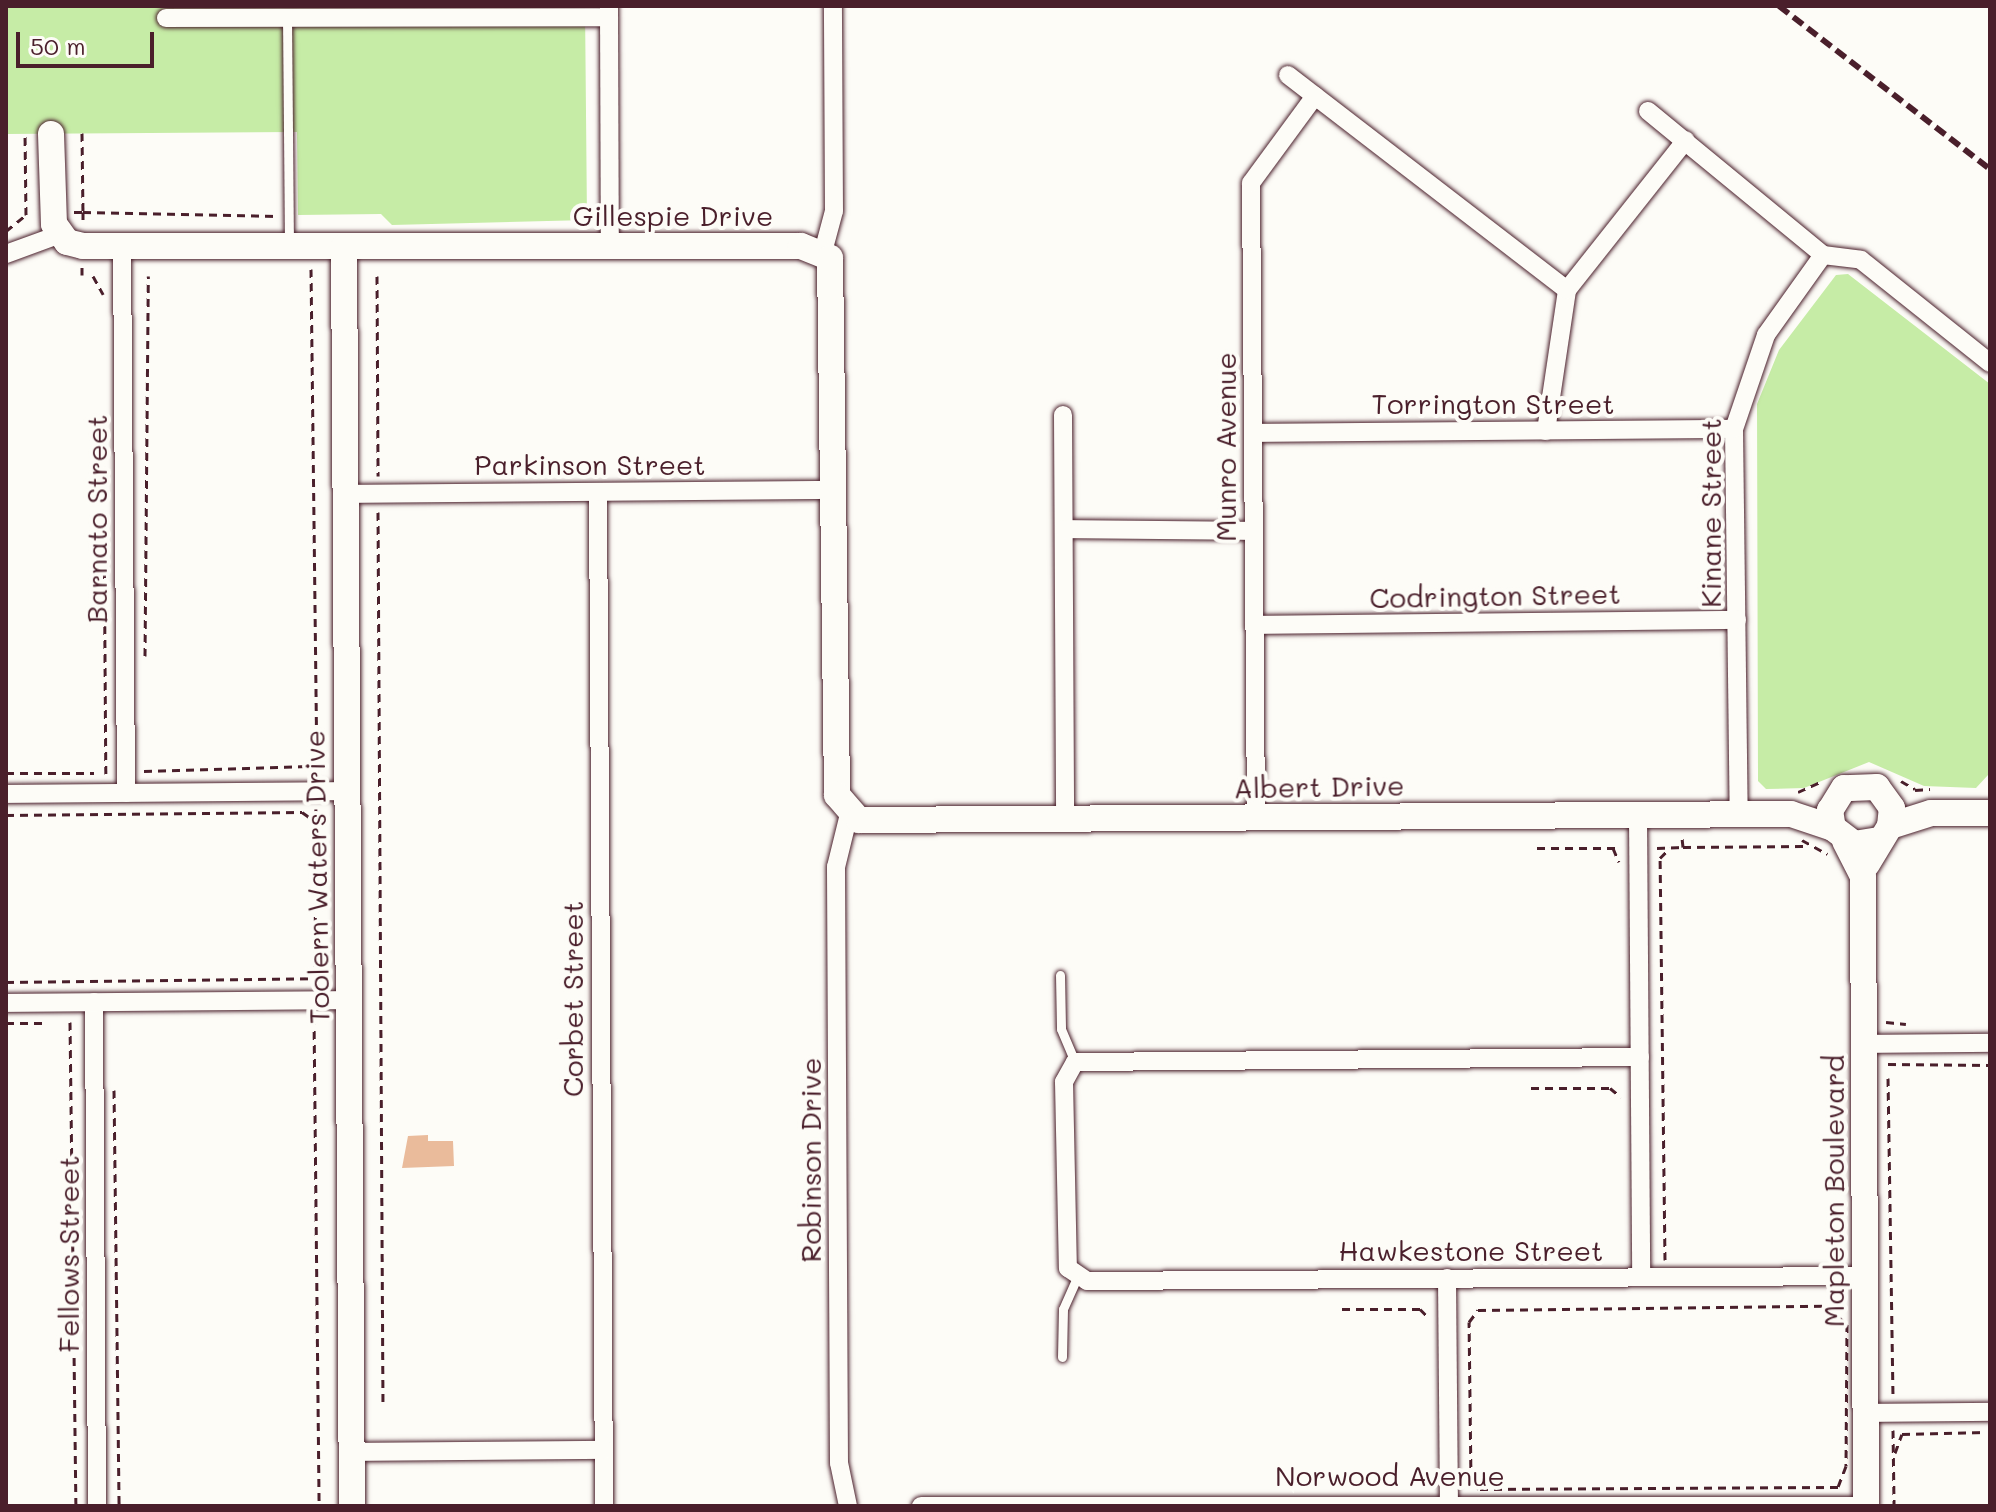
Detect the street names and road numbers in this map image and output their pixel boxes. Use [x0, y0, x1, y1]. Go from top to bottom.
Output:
street label: Gillespie Drive [573, 198, 773, 232]
street label: Munro Avenue [1208, 352, 1242, 542]
street label: Torrington Street [1371, 386, 1615, 420]
street label: Barnato Street [79, 415, 113, 623]
street label: Kinane Street [1693, 418, 1727, 608]
street label: Parkinson Street [474, 447, 706, 481]
street label: Codrington Street [1369, 576, 1621, 614]
street label: Toolern Waters Drive [297, 730, 335, 1024]
street label: Albert Drive [1233, 768, 1405, 804]
street label: Corbet Street [555, 901, 589, 1097]
street label: Mapleton Boulevard [1816, 1055, 1850, 1327]
street label: Robinson Drive [793, 1057, 827, 1263]
street label: Fellows Street [51, 1155, 85, 1353]
street label: Hawkestone Street [1339, 1233, 1603, 1267]
street label: Norwood Avenue [1275, 1458, 1505, 1492]

